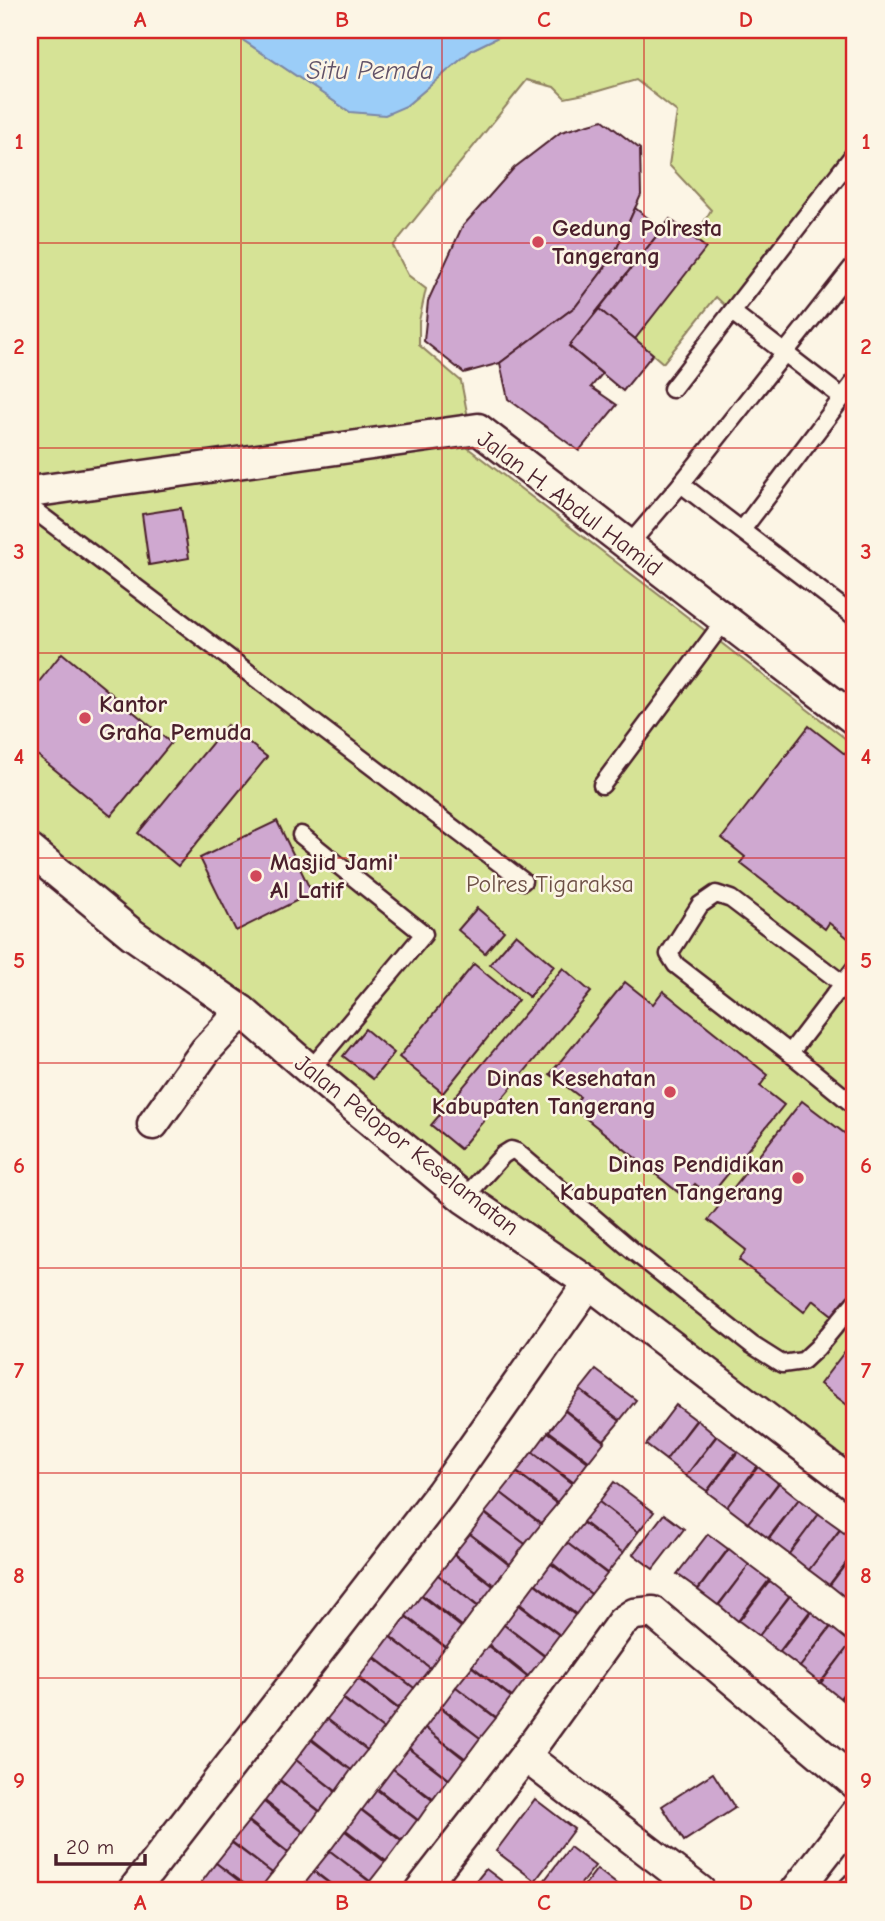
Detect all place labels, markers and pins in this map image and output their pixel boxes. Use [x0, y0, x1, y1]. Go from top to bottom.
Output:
place label: Gedung Polresta Tangerang [552, 214, 722, 270]
marker: Gedung Polresta Tangerang [530, 234, 546, 250]
place label: Kantor Graha Pemuda [99, 690, 252, 746]
marker: Kantor Graha Pemuda [77, 710, 93, 726]
place label: Masjid Jami' Al Latif [270, 848, 398, 904]
marker: Masjid Jami' Al Latif [248, 868, 264, 884]
place label: Dinas Kesehatan Kabupaten Tangerang [432, 1064, 656, 1120]
marker: Dinas Kesehatan Kabupaten Tangerang [662, 1084, 678, 1100]
place label: Dinas Pendidikan Kabupaten Tangerang [560, 1150, 784, 1206]
marker: Dinas Pendidikan Kabupaten Tangerang [790, 1170, 806, 1186]

